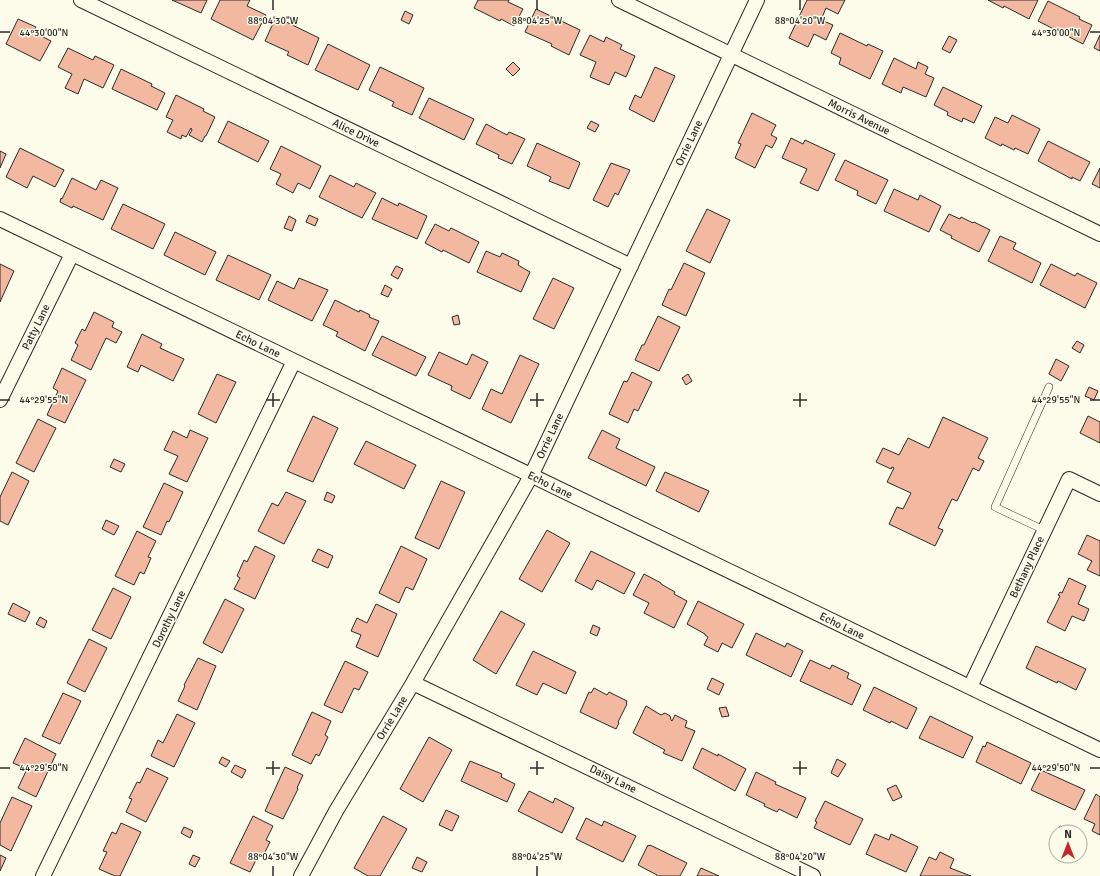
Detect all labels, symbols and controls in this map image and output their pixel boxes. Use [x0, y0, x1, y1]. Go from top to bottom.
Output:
text: 88°04'30"W [248, 15, 299, 27]
text: 88°04'25"W [512, 15, 563, 27]
text: 88°04'20"W [775, 15, 826, 27]
text: 44°30'00"N [20, 27, 68, 39]
text: 44°30'00"N [1032, 27, 1080, 39]
street label: Morris Avenue [826, 96, 892, 138]
street label: Alice Drive [330, 116, 382, 150]
street label: Orrie Lane [673, 118, 705, 168]
street label: Patty Lane [19, 302, 53, 352]
street label: Echo Lane [234, 328, 282, 360]
text: 44°29'55"N [20, 394, 68, 406]
text: 44°29'55"N [1032, 394, 1080, 406]
street label: Orrie Lane [534, 411, 566, 461]
street label: Echo Lane [526, 469, 574, 501]
street label: Bethany Place [1007, 534, 1047, 600]
street label: Dorothy Lane [150, 588, 188, 650]
street label: Echo Lane [818, 610, 866, 642]
street label: Orrie Lane [374, 694, 410, 742]
text: 44°29'50"N [20, 762, 68, 774]
street label: Daisy Lane [587, 762, 639, 796]
text: 44°29'50"N [1032, 762, 1080, 774]
north arrow [1048, 824, 1088, 864]
text: N [1064, 828, 1072, 841]
text: 88°04'30"W [248, 851, 299, 863]
text: 88°04'25"W [512, 851, 563, 863]
text: 88°04'20"W [775, 851, 826, 863]

